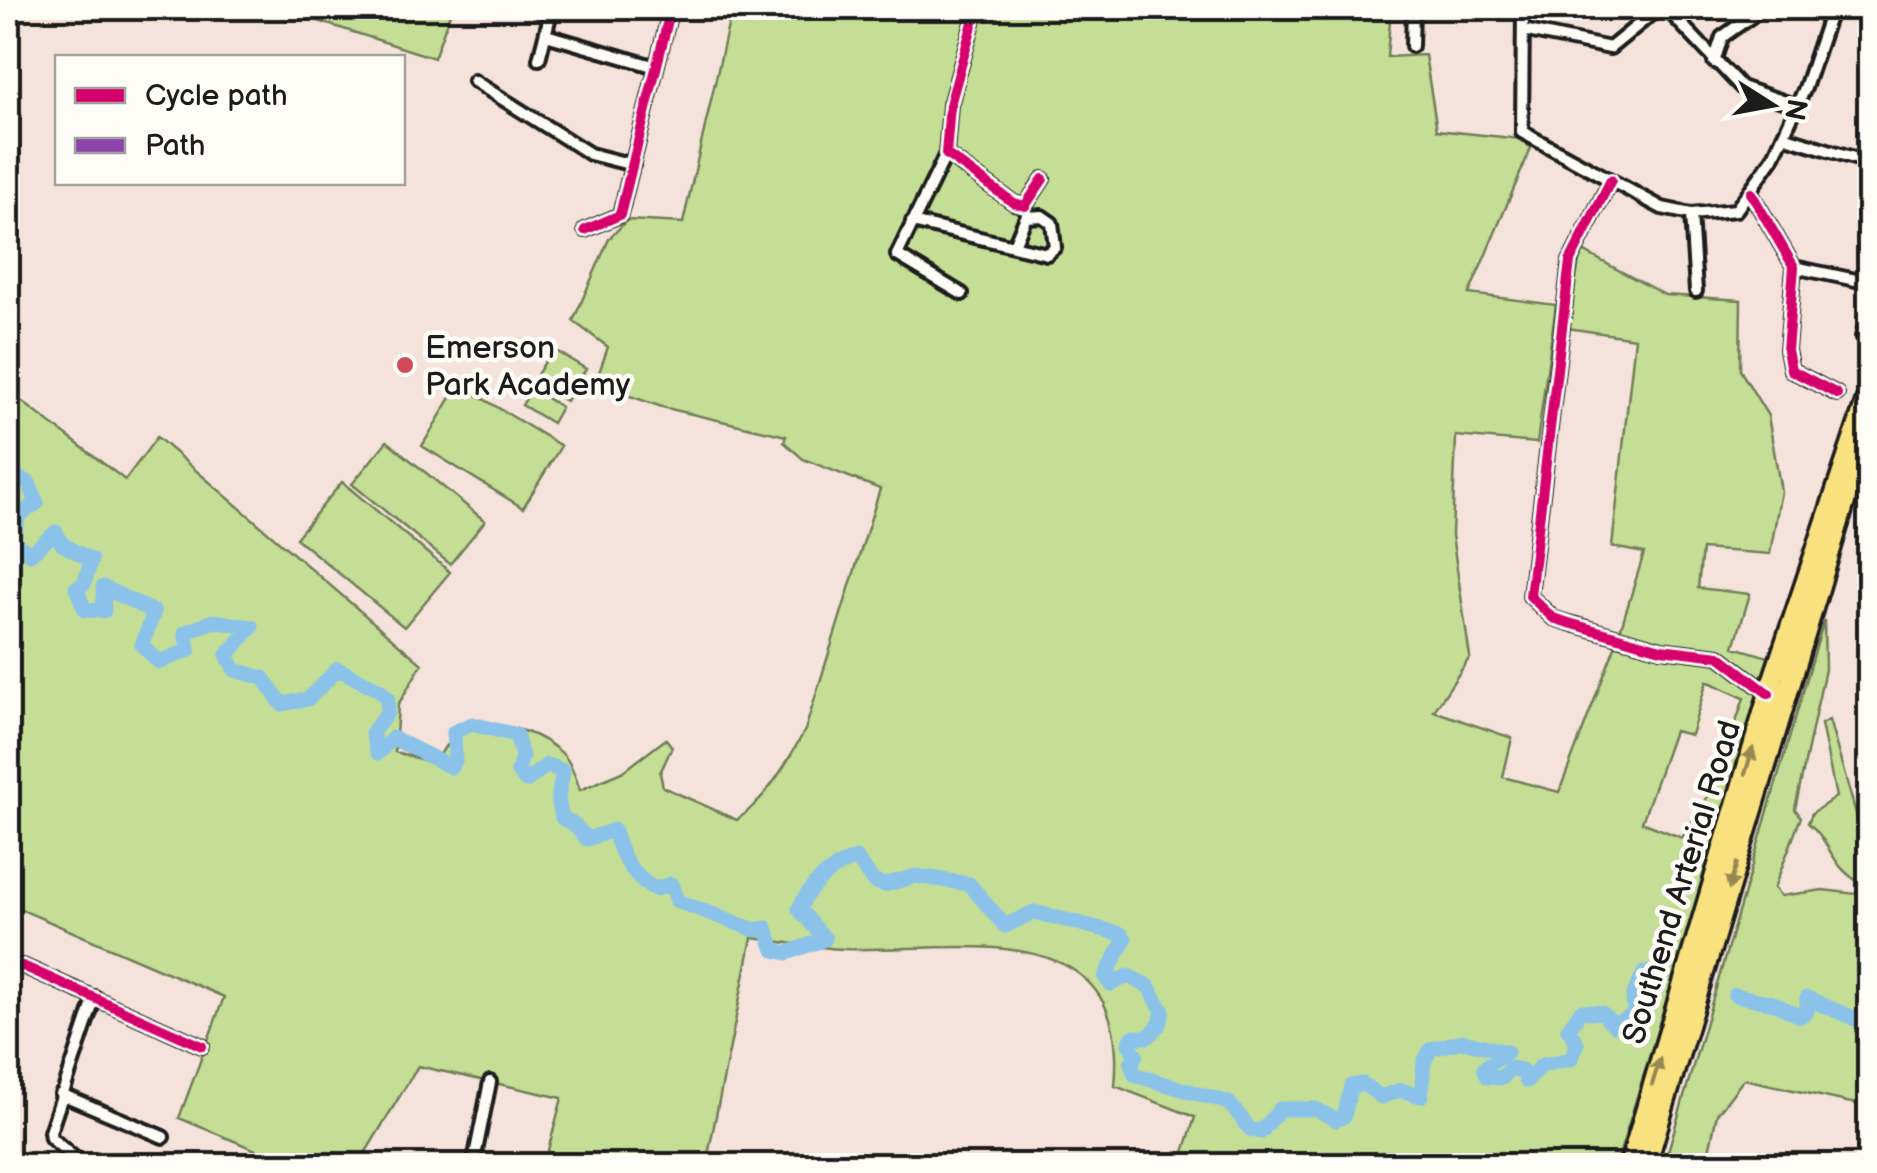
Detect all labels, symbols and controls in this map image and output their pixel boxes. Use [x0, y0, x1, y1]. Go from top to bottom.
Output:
legend [55, 55, 405, 185]
north arrow [1722, 55, 1822, 155]
text: Cycle path [145, 78, 288, 114]
text: N [1777, 96, 1813, 123]
text: Path [145, 128, 205, 164]
place label: Emerson Park Academy [425, 329, 631, 405]
marker: Emerson Park Academy [394, 354, 416, 376]
street label: Southend Arterial Road [1615, 716, 1750, 1049]
one-way arrow [1742, 745, 1757, 775]
one-way arrow [1725, 862, 1740, 892]
one-way arrow [1649, 1056, 1664, 1087]

